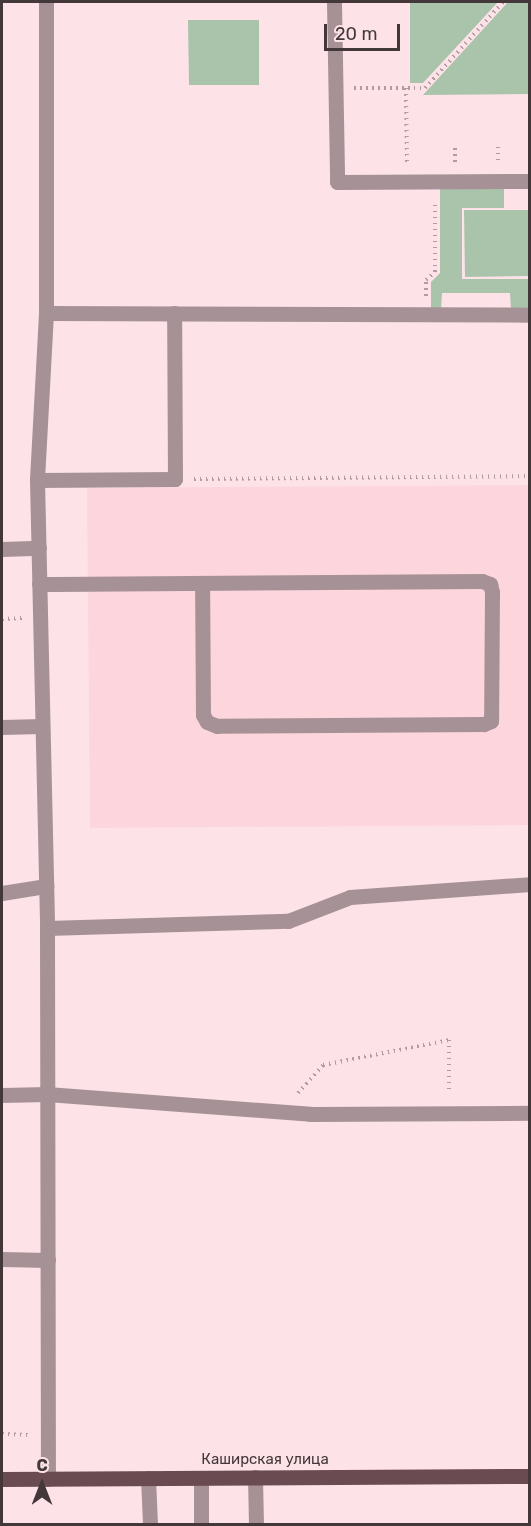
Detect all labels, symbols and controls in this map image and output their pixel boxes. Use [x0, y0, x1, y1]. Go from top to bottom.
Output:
scale bar [327, 12, 404, 50]
text: 20 m [335, 23, 377, 45]
street label: Каширская улица [201, 1451, 329, 1469]
north arrow [12, 1454, 72, 1514]
text: С [36, 1456, 48, 1475]

